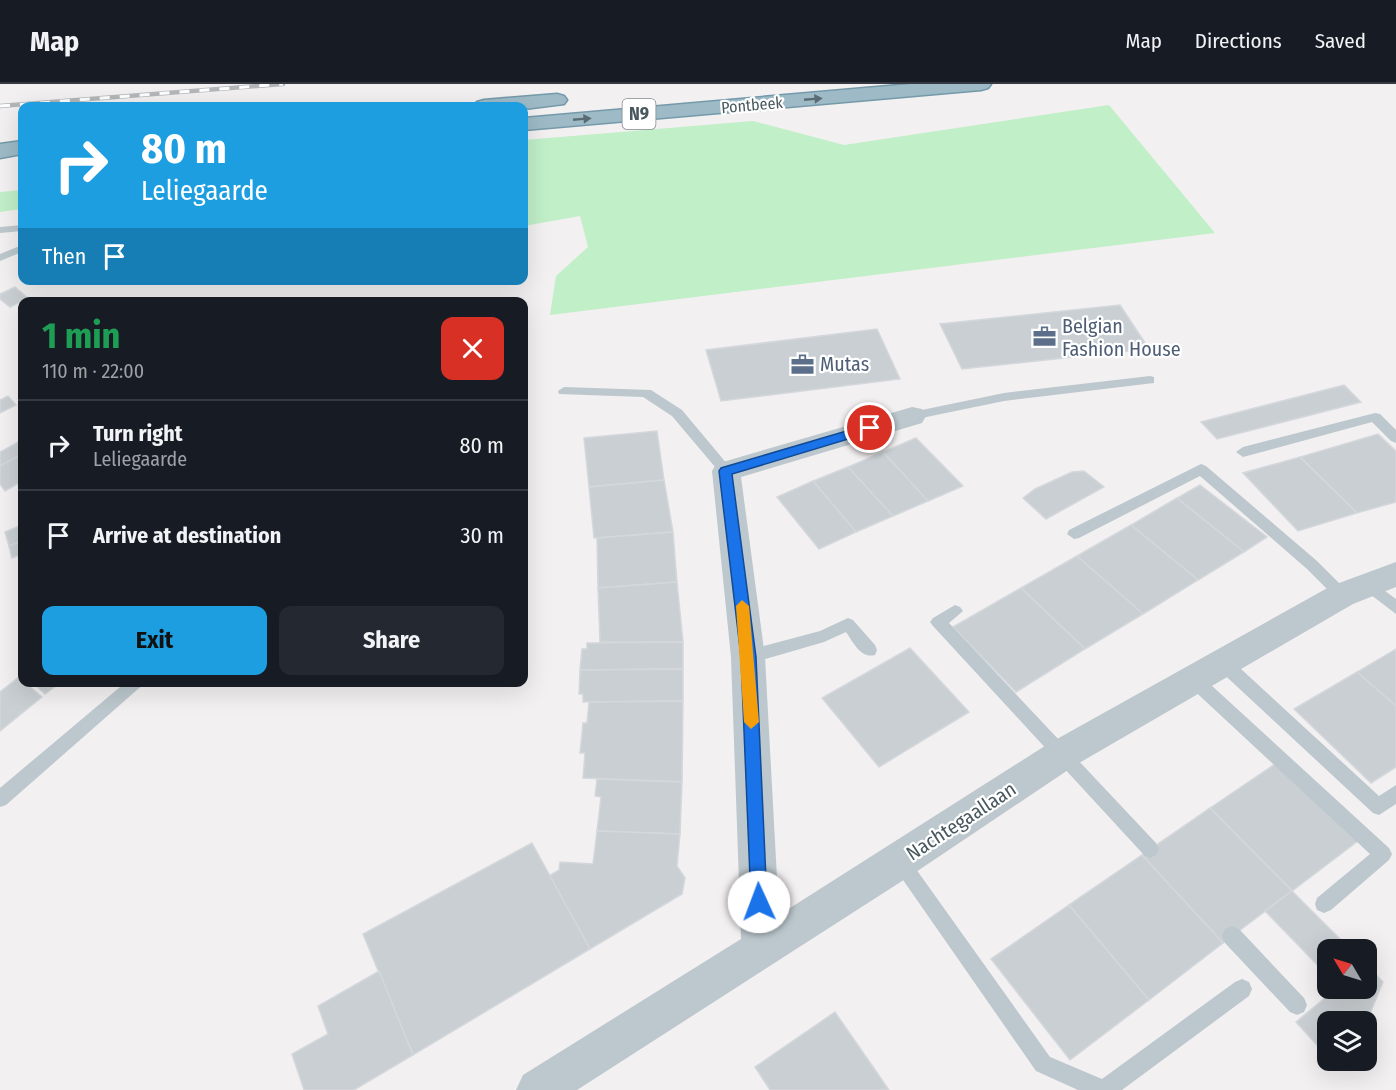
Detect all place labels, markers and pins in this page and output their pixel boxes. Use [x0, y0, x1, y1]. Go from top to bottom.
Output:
place label: Belgian Fashion House [1062, 314, 1181, 361]
office icon: Belgian Fashion House [1031, 324, 1057, 350]
office icon: Mutas [789, 351, 815, 377]
place label: Mutas [820, 352, 869, 376]
pin [844, 402, 895, 453]

